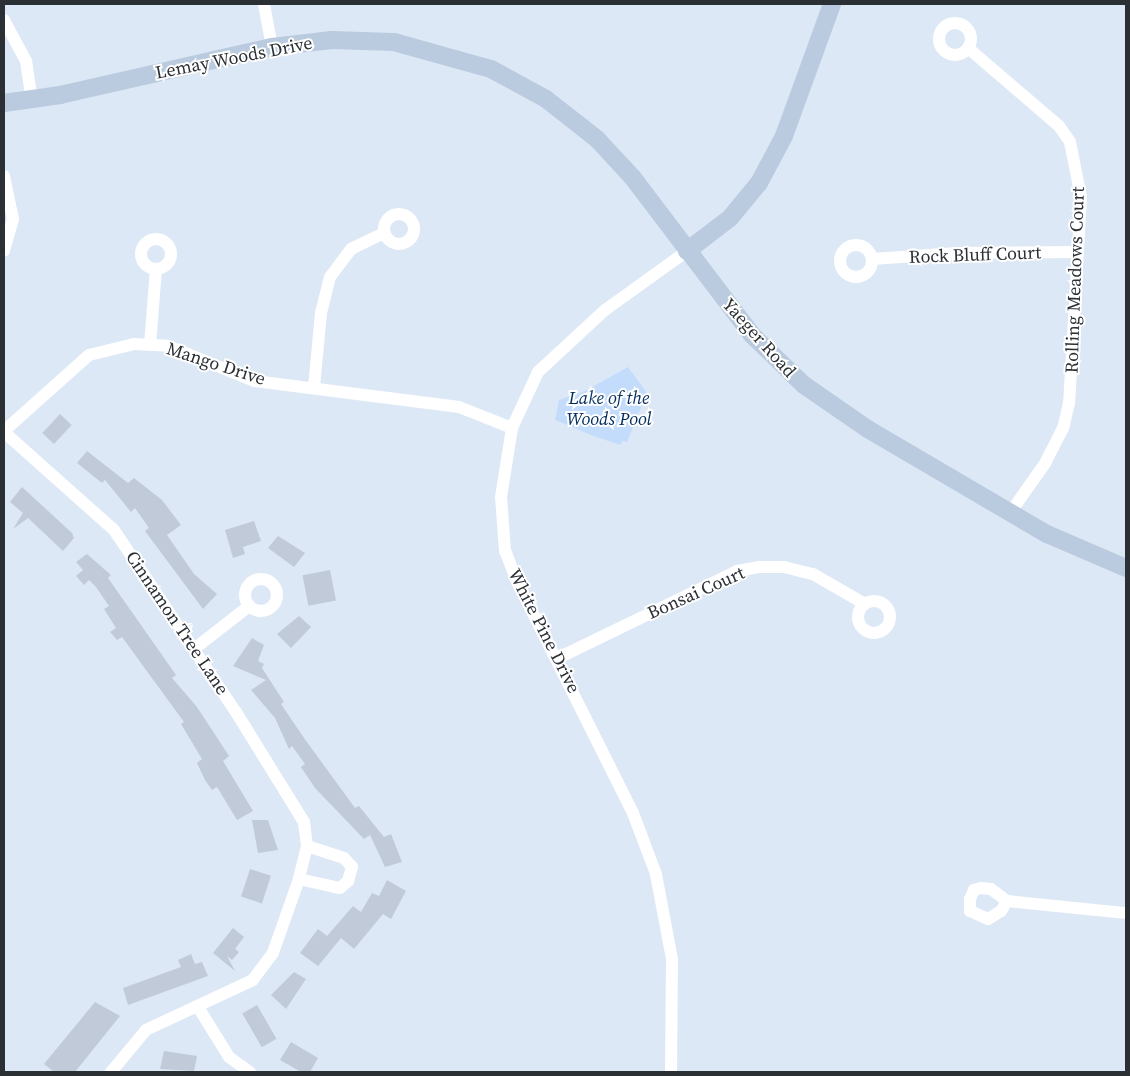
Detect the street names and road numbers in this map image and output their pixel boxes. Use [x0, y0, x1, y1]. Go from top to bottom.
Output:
street label: Lemay Woods Drive [153, 32, 315, 84]
street label: Rolling Meadows Court [1061, 186, 1089, 374]
street label: Rock Bluff Court [909, 242, 1041, 268]
street label: Yaeger Road [718, 294, 800, 382]
street label: Mango Drive [164, 338, 268, 390]
street label: Cinnamon Tree Lane [121, 547, 233, 699]
street label: Bonsai Court [644, 562, 748, 624]
street label: White Pine Drive [503, 565, 585, 697]

